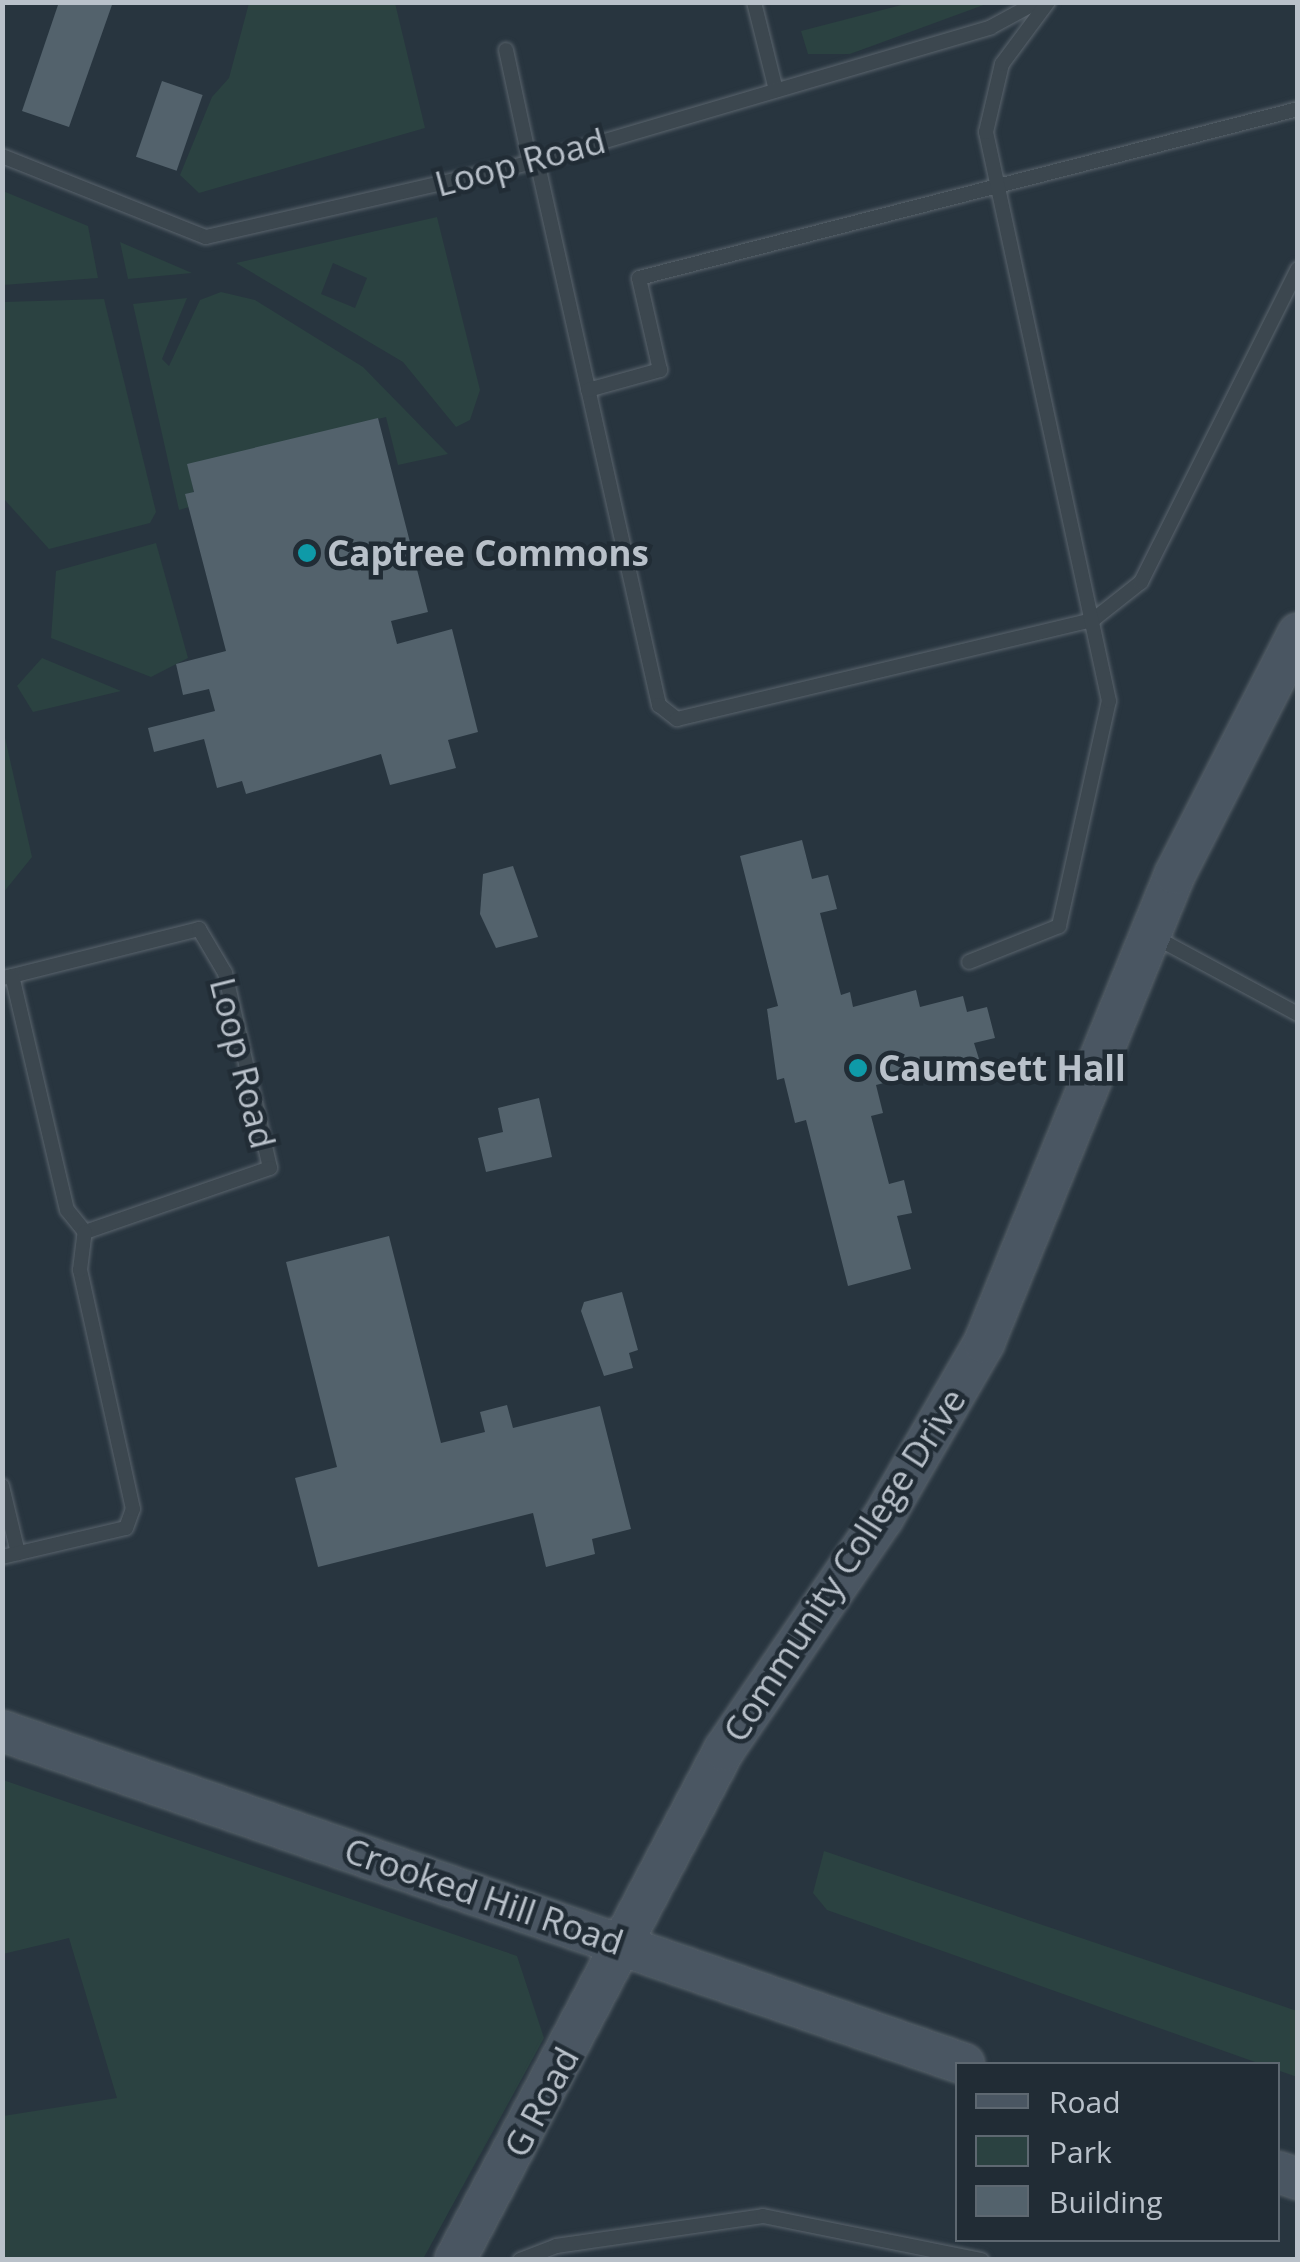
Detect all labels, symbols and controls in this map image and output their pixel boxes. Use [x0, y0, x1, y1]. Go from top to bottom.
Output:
street label: Loop Road [430, 119, 610, 205]
place label: Captree Commons [327, 532, 649, 574]
marker: Captree Commons [296, 542, 318, 564]
street label: Loop Road [202, 973, 284, 1153]
place label: Caumsett Hall [878, 1047, 1126, 1089]
marker: Caumsett Hall [847, 1057, 869, 1079]
street label: Community College Drive [714, 1381, 974, 1749]
street label: Crooked Hill Road [339, 1829, 629, 1963]
street label: G Road [495, 2040, 587, 2164]
legend [955, 2062, 1280, 2242]
text: Road [1049, 2081, 1121, 2122]
text: Park [1049, 2131, 1112, 2172]
text: Building [1049, 2181, 1163, 2222]

